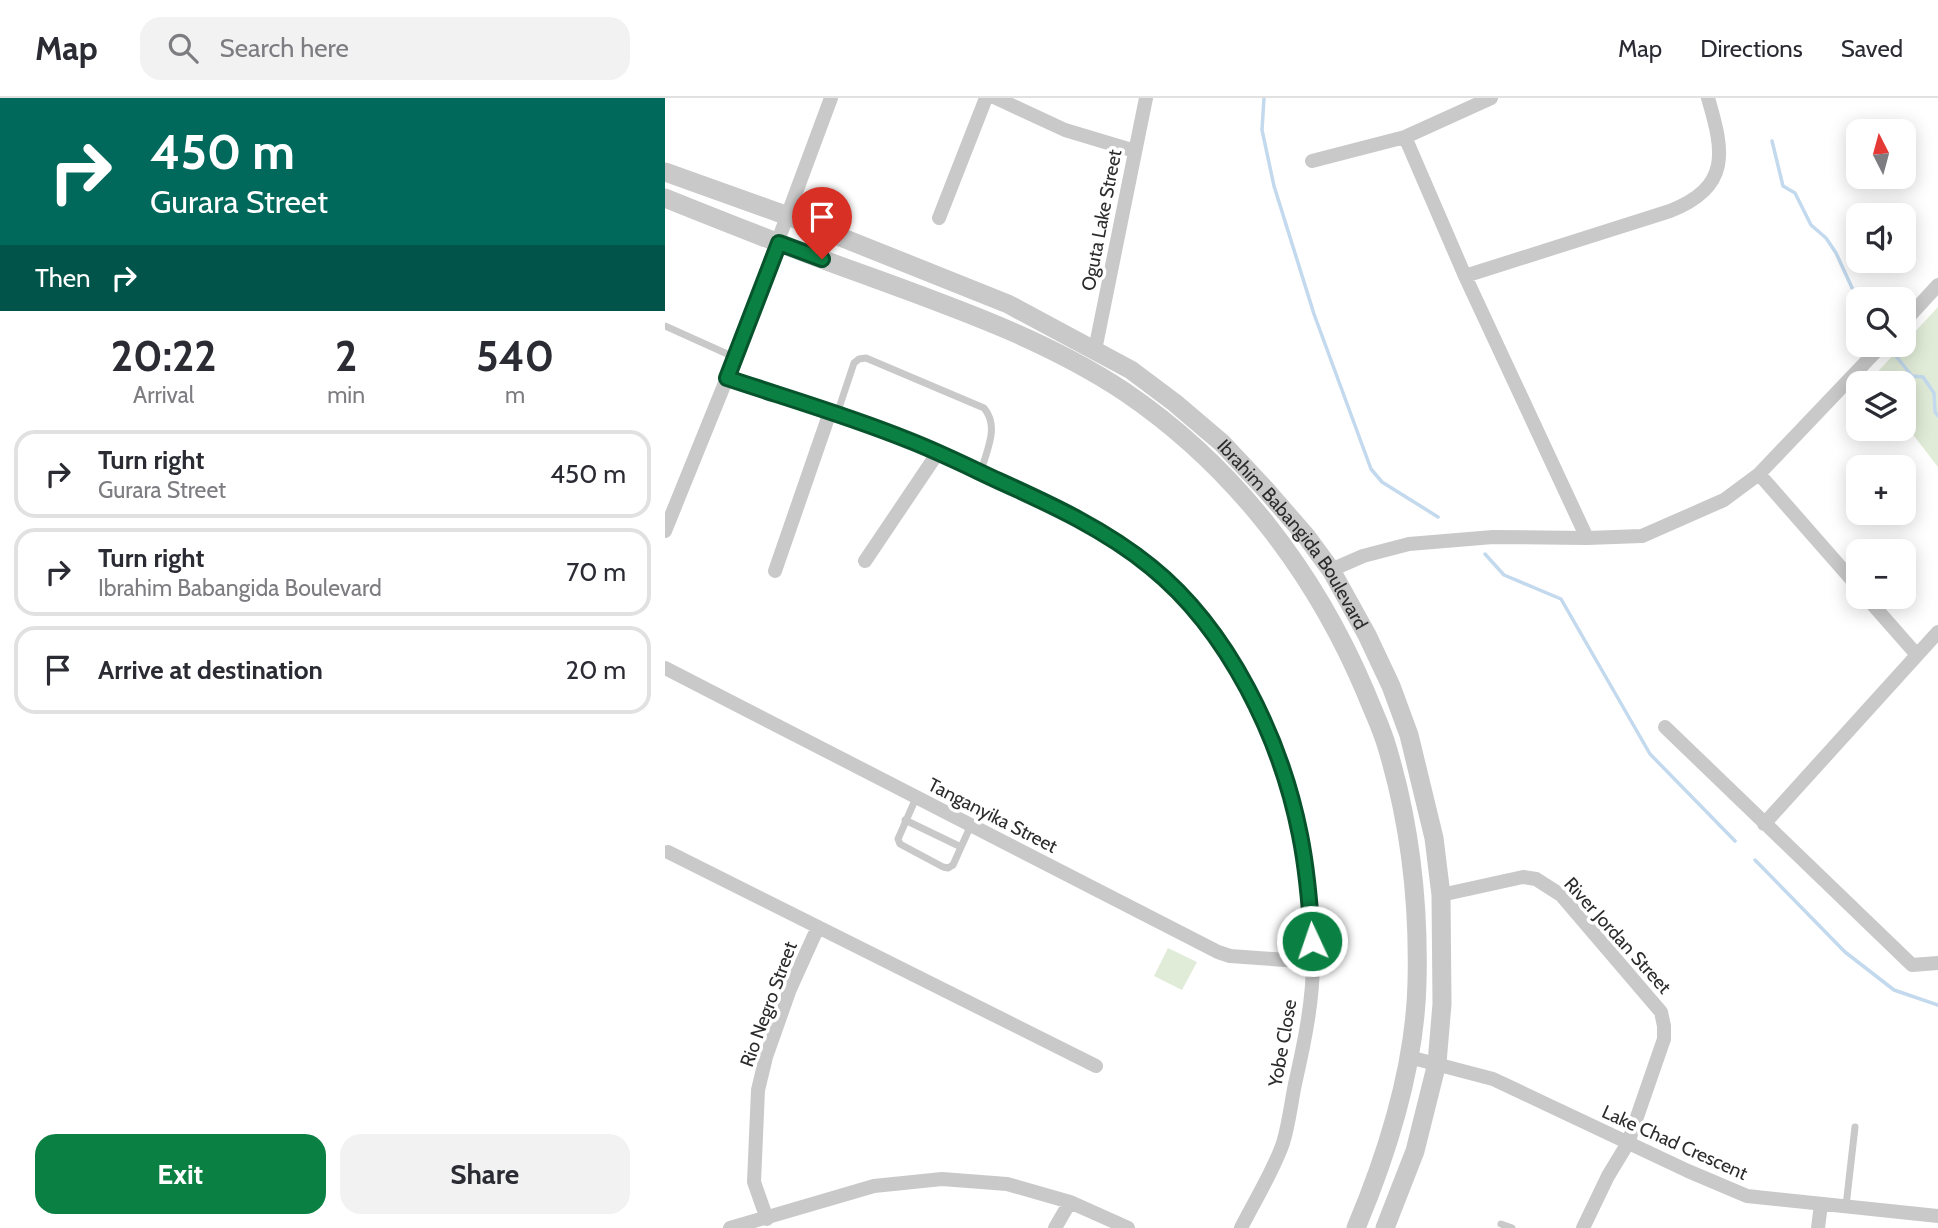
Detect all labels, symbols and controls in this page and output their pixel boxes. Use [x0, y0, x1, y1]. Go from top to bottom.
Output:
search box [140, 17, 630, 80]
text: Map [35, 28, 98, 68]
icon: search [164, 29, 202, 67]
text: Search here [220, 32, 349, 64]
text: Map [1618, 34, 1662, 63]
text: Directions [1700, 34, 1803, 63]
text: Saved [1841, 34, 1903, 63]
north arrow [1846, 119, 1916, 189]
map controls [1846, 119, 1916, 609]
text: 450 m [150, 122, 295, 181]
icon: right [35, 126, 126, 217]
street label: Oguta Lake Street [1077, 147, 1127, 293]
text: Gurara Street [150, 182, 328, 221]
pin [792, 187, 852, 259]
icon: arrive [803, 198, 841, 236]
button: sound [1846, 203, 1916, 273]
icon: right [105, 259, 143, 297]
text: Then [35, 262, 91, 294]
button: search [1846, 287, 1916, 357]
text: 20:22 [111, 330, 216, 382]
text: 2 [335, 330, 357, 382]
text: 540 [476, 330, 554, 382]
button: layers [1846, 371, 1916, 441]
text: Arrival [133, 381, 194, 409]
text: min [327, 381, 365, 409]
text: m [505, 381, 525, 409]
street label: Ibrahim Babangida Boulevard [1212, 435, 1373, 633]
text: Turn right [98, 444, 204, 476]
icon: right [39, 455, 77, 493]
button: + [1846, 455, 1916, 525]
text: 450 m [550, 458, 626, 490]
text: Gurara Street [98, 476, 226, 504]
button: − [1846, 539, 1916, 609]
text: Turn right [98, 542, 204, 574]
icon: right [39, 553, 77, 591]
text: 70 m [566, 556, 626, 588]
text: Ibrahim Babangida Boulevard [98, 574, 382, 602]
icon: arrive [39, 651, 77, 689]
text: Arrive at destination [98, 654, 323, 686]
text: 20 m [566, 654, 626, 686]
street label: Tanganyika Street [924, 773, 1062, 858]
street label: River Jordan Street [1559, 872, 1676, 999]
position arrow [1275, 904, 1349, 978]
street label: Rio Negro Street [735, 938, 802, 1070]
street label: Yobe Close [1263, 997, 1302, 1090]
street label: Lake Chad Crescent [1599, 1100, 1752, 1185]
button: Exit [35, 1134, 326, 1214]
button: Share [340, 1134, 630, 1214]

